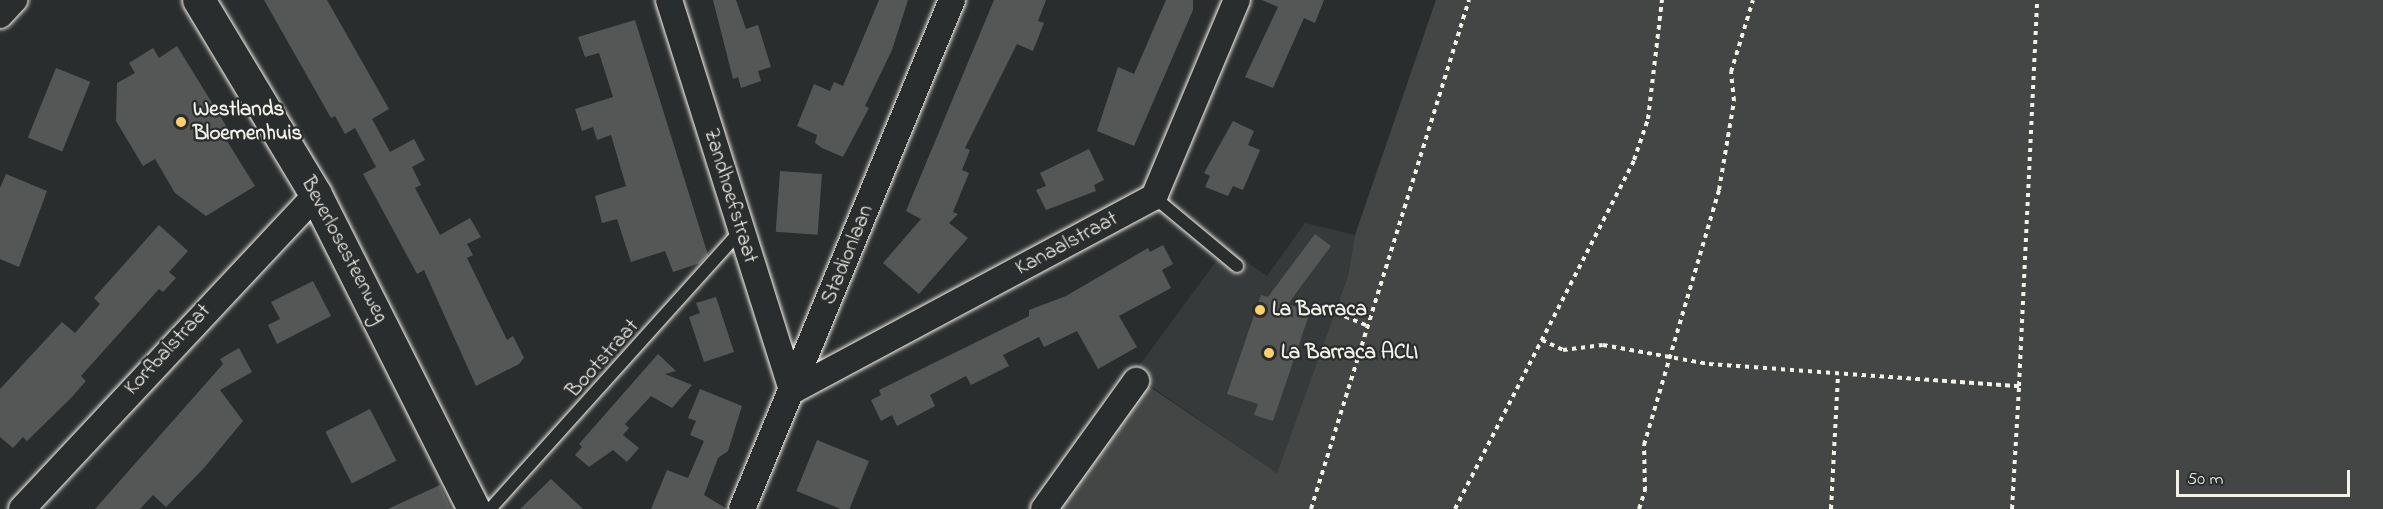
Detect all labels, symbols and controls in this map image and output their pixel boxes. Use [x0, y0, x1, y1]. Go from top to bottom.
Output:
place label: Westlands Bloemenhuis [193, 97, 302, 147]
marker: Westlands Bloemenhuis [174, 115, 188, 129]
street label: Zandhoefstraat [698, 126, 762, 266]
street label: Beverlosesteenweg [295, 172, 393, 328]
street label: Stadionlaan [817, 201, 879, 309]
street label: Kanaalstraat [1012, 207, 1122, 281]
place label: La Barraca [1272, 297, 1367, 323]
street label: Korfbalstraat [119, 299, 217, 401]
marker: La Barraca [1253, 303, 1267, 317]
street label: Bootstraat [561, 315, 645, 403]
place label: La Barraca ACLI [1281, 340, 1418, 366]
marker: La Barraca ACLI [1262, 346, 1276, 360]
scale bar [2179, 458, 2353, 496]
text: 50 m [2187, 467, 2224, 493]

